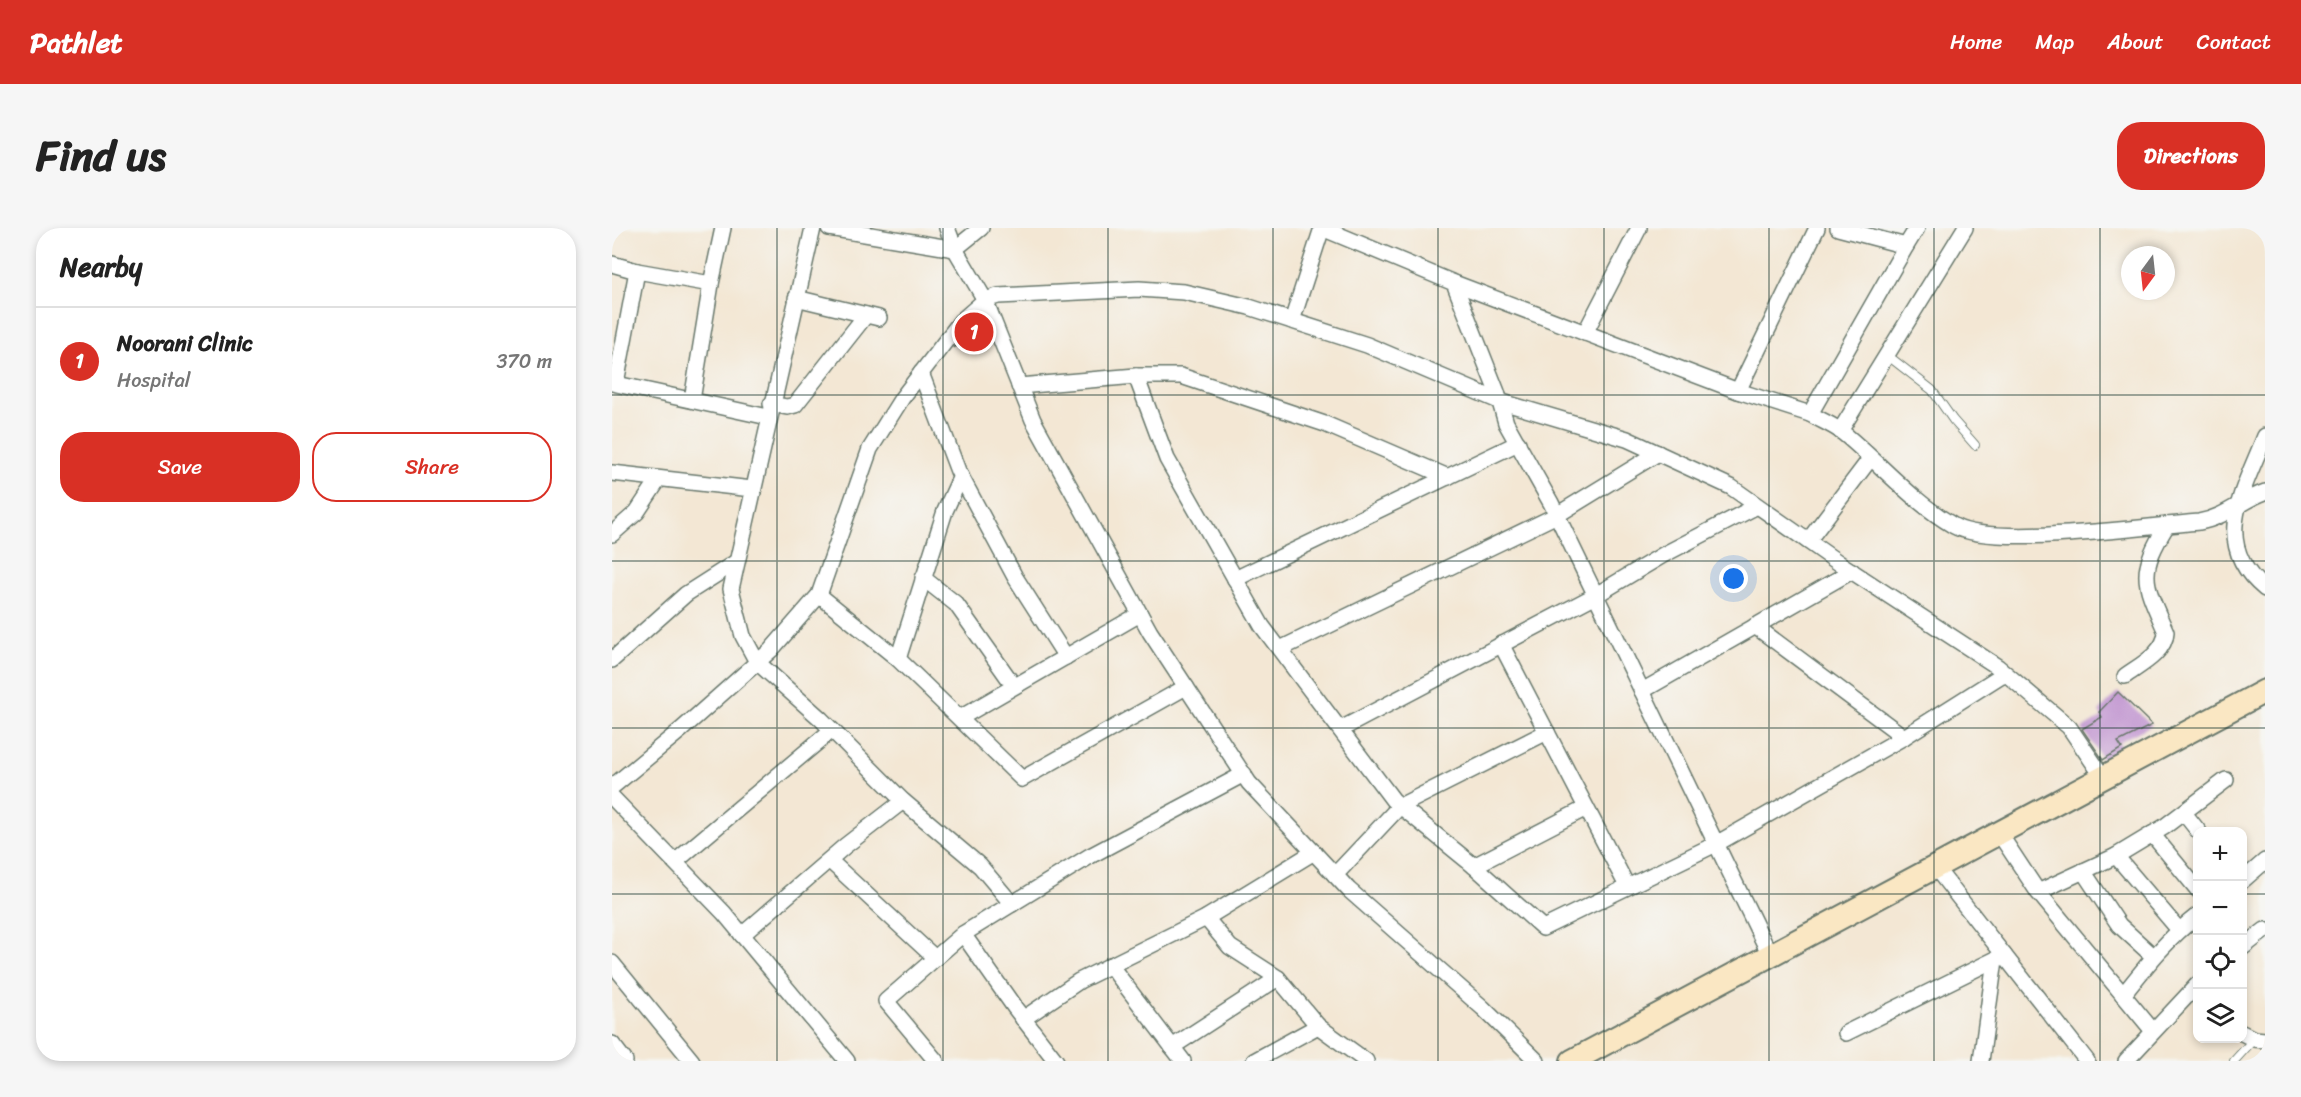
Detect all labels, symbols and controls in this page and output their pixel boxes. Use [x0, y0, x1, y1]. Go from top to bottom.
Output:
text: Pathlet [30, 18, 123, 67]
text: Home [1950, 23, 2002, 61]
text: Map [2035, 23, 2074, 61]
text: About [2107, 23, 2164, 61]
text: Contact [2197, 23, 2271, 61]
text: Find us [36, 119, 166, 193]
button: Directions [2117, 122, 2265, 190]
text: Nearby [60, 244, 142, 290]
north arrow [2121, 246, 2175, 300]
pin: 1 [954, 310, 994, 354]
text: Noorani Clinic [117, 324, 253, 363]
text: 1 [75, 344, 84, 379]
text: 370 m [496, 344, 552, 379]
text: Hospital [117, 363, 190, 398]
button: Save [60, 432, 300, 502]
button: Share [312, 432, 552, 502]
your location [1719, 564, 1748, 593]
map controls [2193, 827, 2247, 1043]
button: + [2193, 827, 2247, 881]
button: − [2193, 881, 2247, 935]
button: locate [2193, 935, 2247, 989]
button: layers [2193, 989, 2247, 1043]

